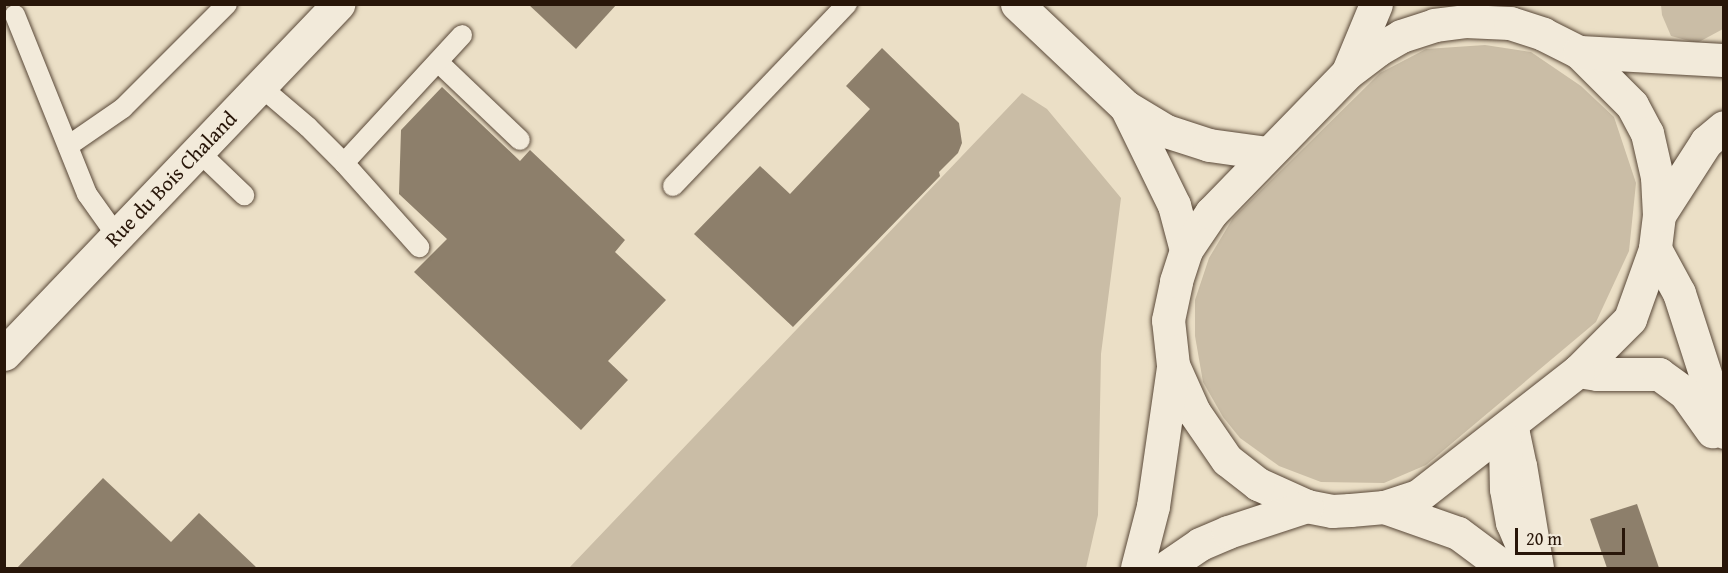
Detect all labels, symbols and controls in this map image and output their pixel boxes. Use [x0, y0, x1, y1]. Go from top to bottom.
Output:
street label: Rue du Bois Chaland [100, 106, 242, 252]
scale bar [1518, 516, 1628, 554]
text: 20 m [1526, 525, 1562, 552]

